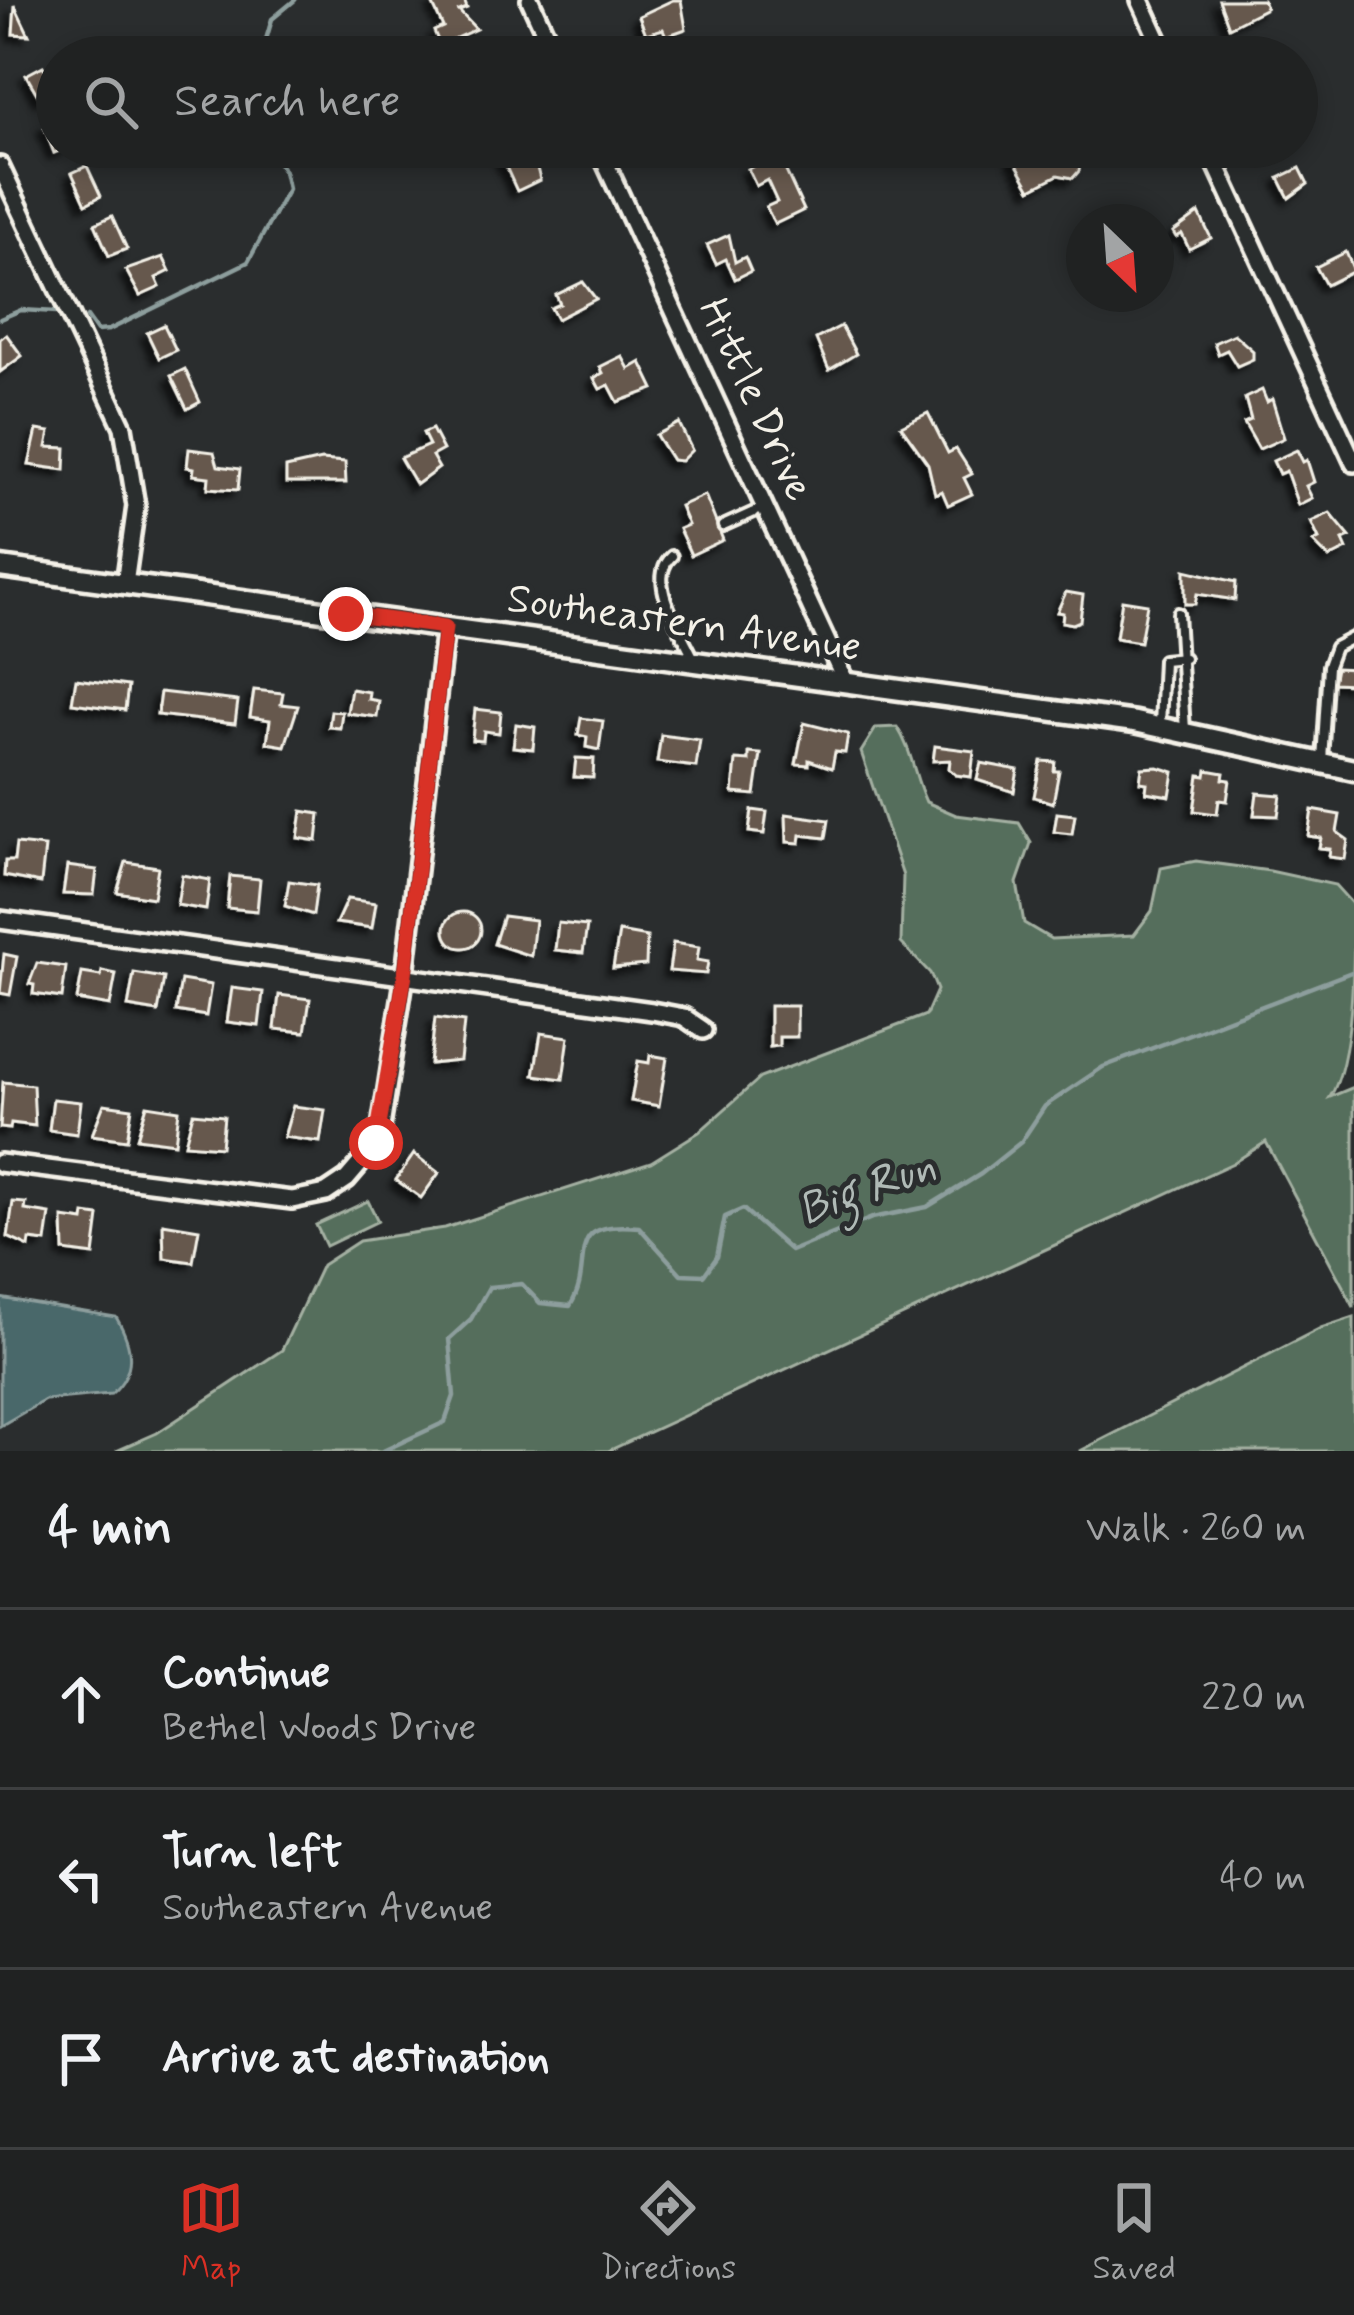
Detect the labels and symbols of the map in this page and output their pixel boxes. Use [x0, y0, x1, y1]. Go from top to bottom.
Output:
north arrow [1066, 204, 1174, 312]
street label: Hittle Drive [684, 290, 826, 510]
street label: Southeastern Avenue [504, 572, 864, 676]
route end [319, 587, 373, 641]
route start [349, 1116, 403, 1170]
water label: Big Run [790, 1137, 946, 1246]

